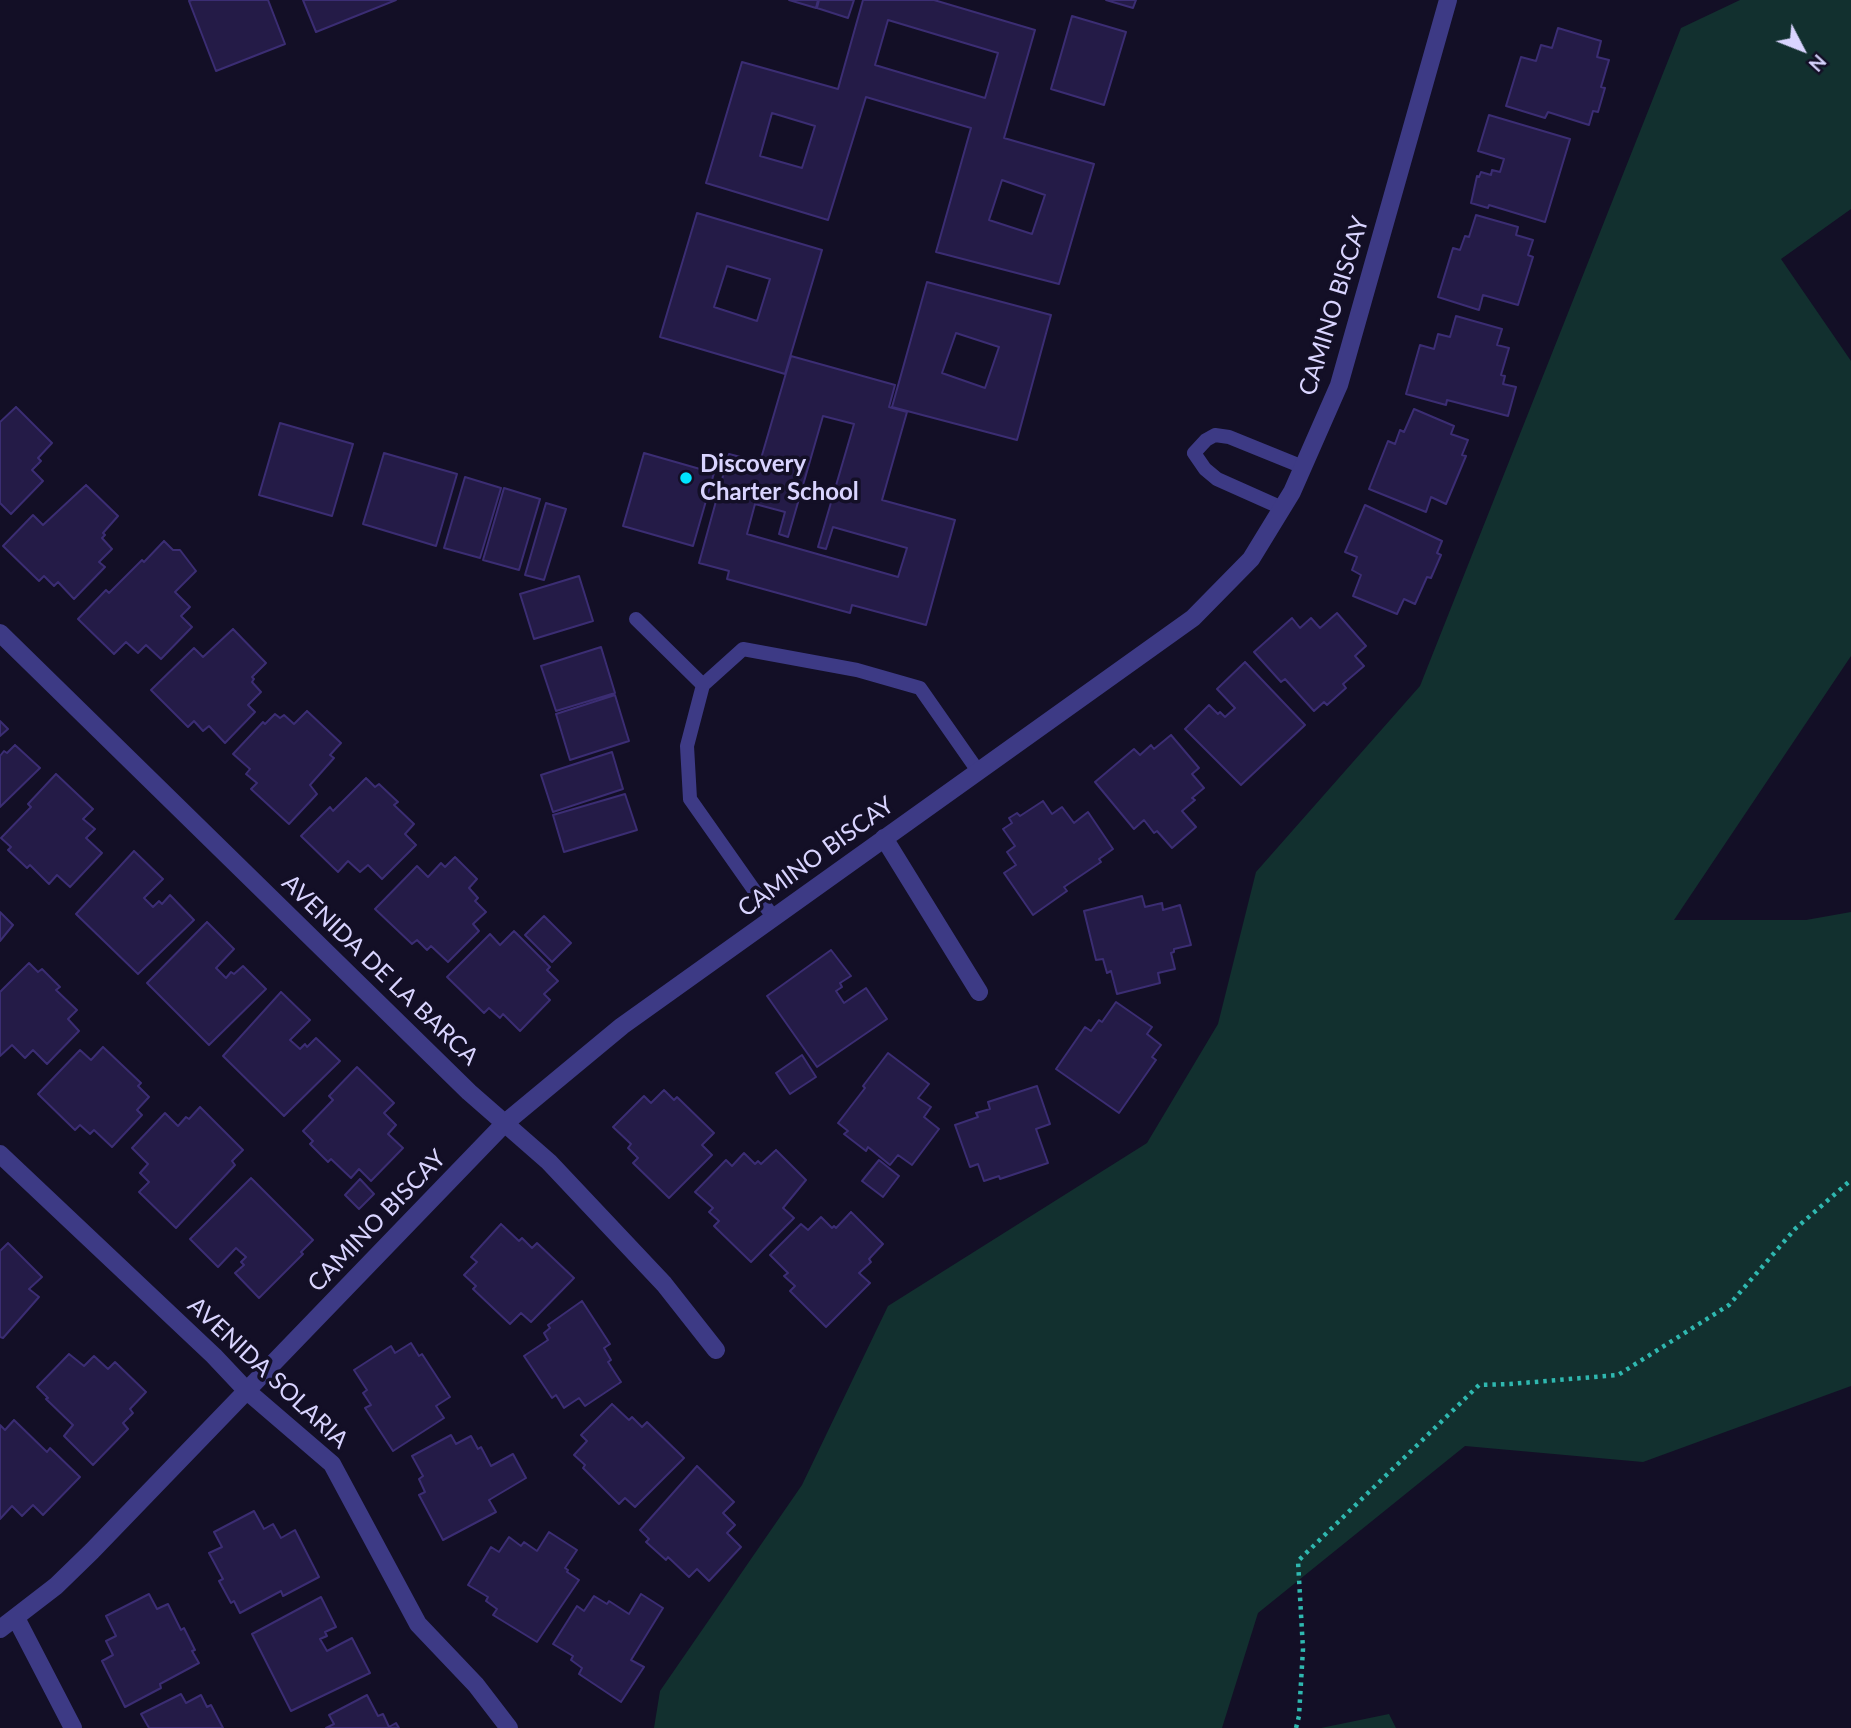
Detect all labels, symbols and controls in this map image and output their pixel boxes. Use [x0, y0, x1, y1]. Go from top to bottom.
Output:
north arrow [1767, 14, 1837, 84]
text: N [1805, 50, 1831, 77]
street label: CAMINO BISCAY [1293, 213, 1375, 399]
place label: Discovery Charter School [700, 450, 859, 506]
marker: Discovery Charter School [678, 470, 694, 486]
street label: CAMINO BISCAY [732, 791, 900, 923]
street label: AVENIDA DE LA BARCA [276, 869, 484, 1071]
street label: CAMINO BISCAY [302, 1144, 452, 1298]
street label: AVENIDA SOLARIA [182, 1291, 354, 1455]

